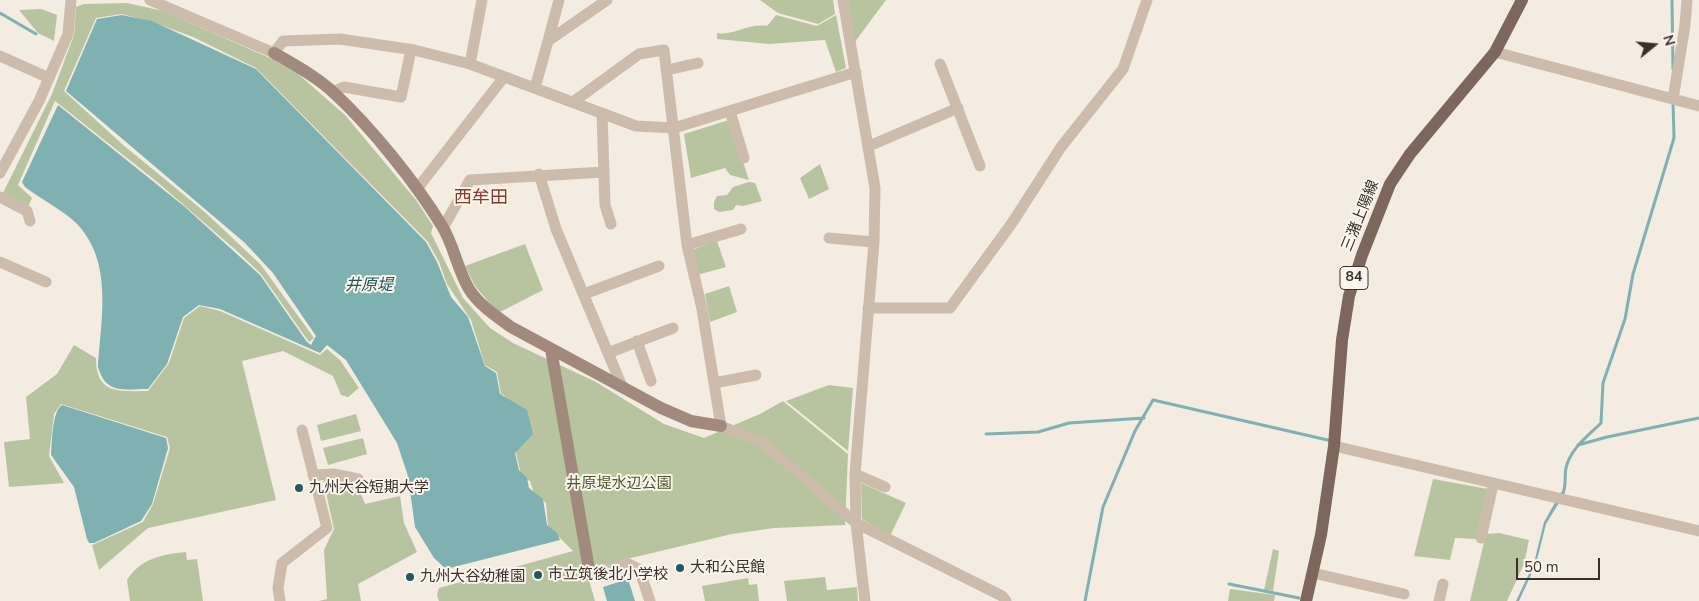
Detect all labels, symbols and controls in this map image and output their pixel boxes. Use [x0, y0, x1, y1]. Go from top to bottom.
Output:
north arrow [1629, 20, 1679, 70]
text: N [1658, 33, 1679, 48]
street label: 三潴上陽線 [1339, 178, 1383, 254]
district label: 西牟田 [454, 188, 508, 210]
road number: 84 [1340, 266, 1368, 290]
water label: 井原堤 [345, 276, 393, 296]
park label: 井原堤水辺公園 [567, 475, 671, 493]
place label: 九州大谷短期大学 [309, 479, 429, 497]
marker: 九州大谷短期大学 [293, 482, 305, 494]
scale bar [1519, 548, 1603, 580]
text: 50 m [1524, 557, 1559, 577]
place label: 大和公民館 [690, 559, 765, 577]
marker: 大和公民館 [674, 562, 686, 574]
place label: 市立筑後北小学校 [548, 566, 668, 584]
place label: 九州大谷幼稚園 [420, 568, 525, 586]
marker: 市立筑後北小学校 [532, 569, 544, 581]
marker: 九州大谷幼稚園 [404, 571, 416, 583]

